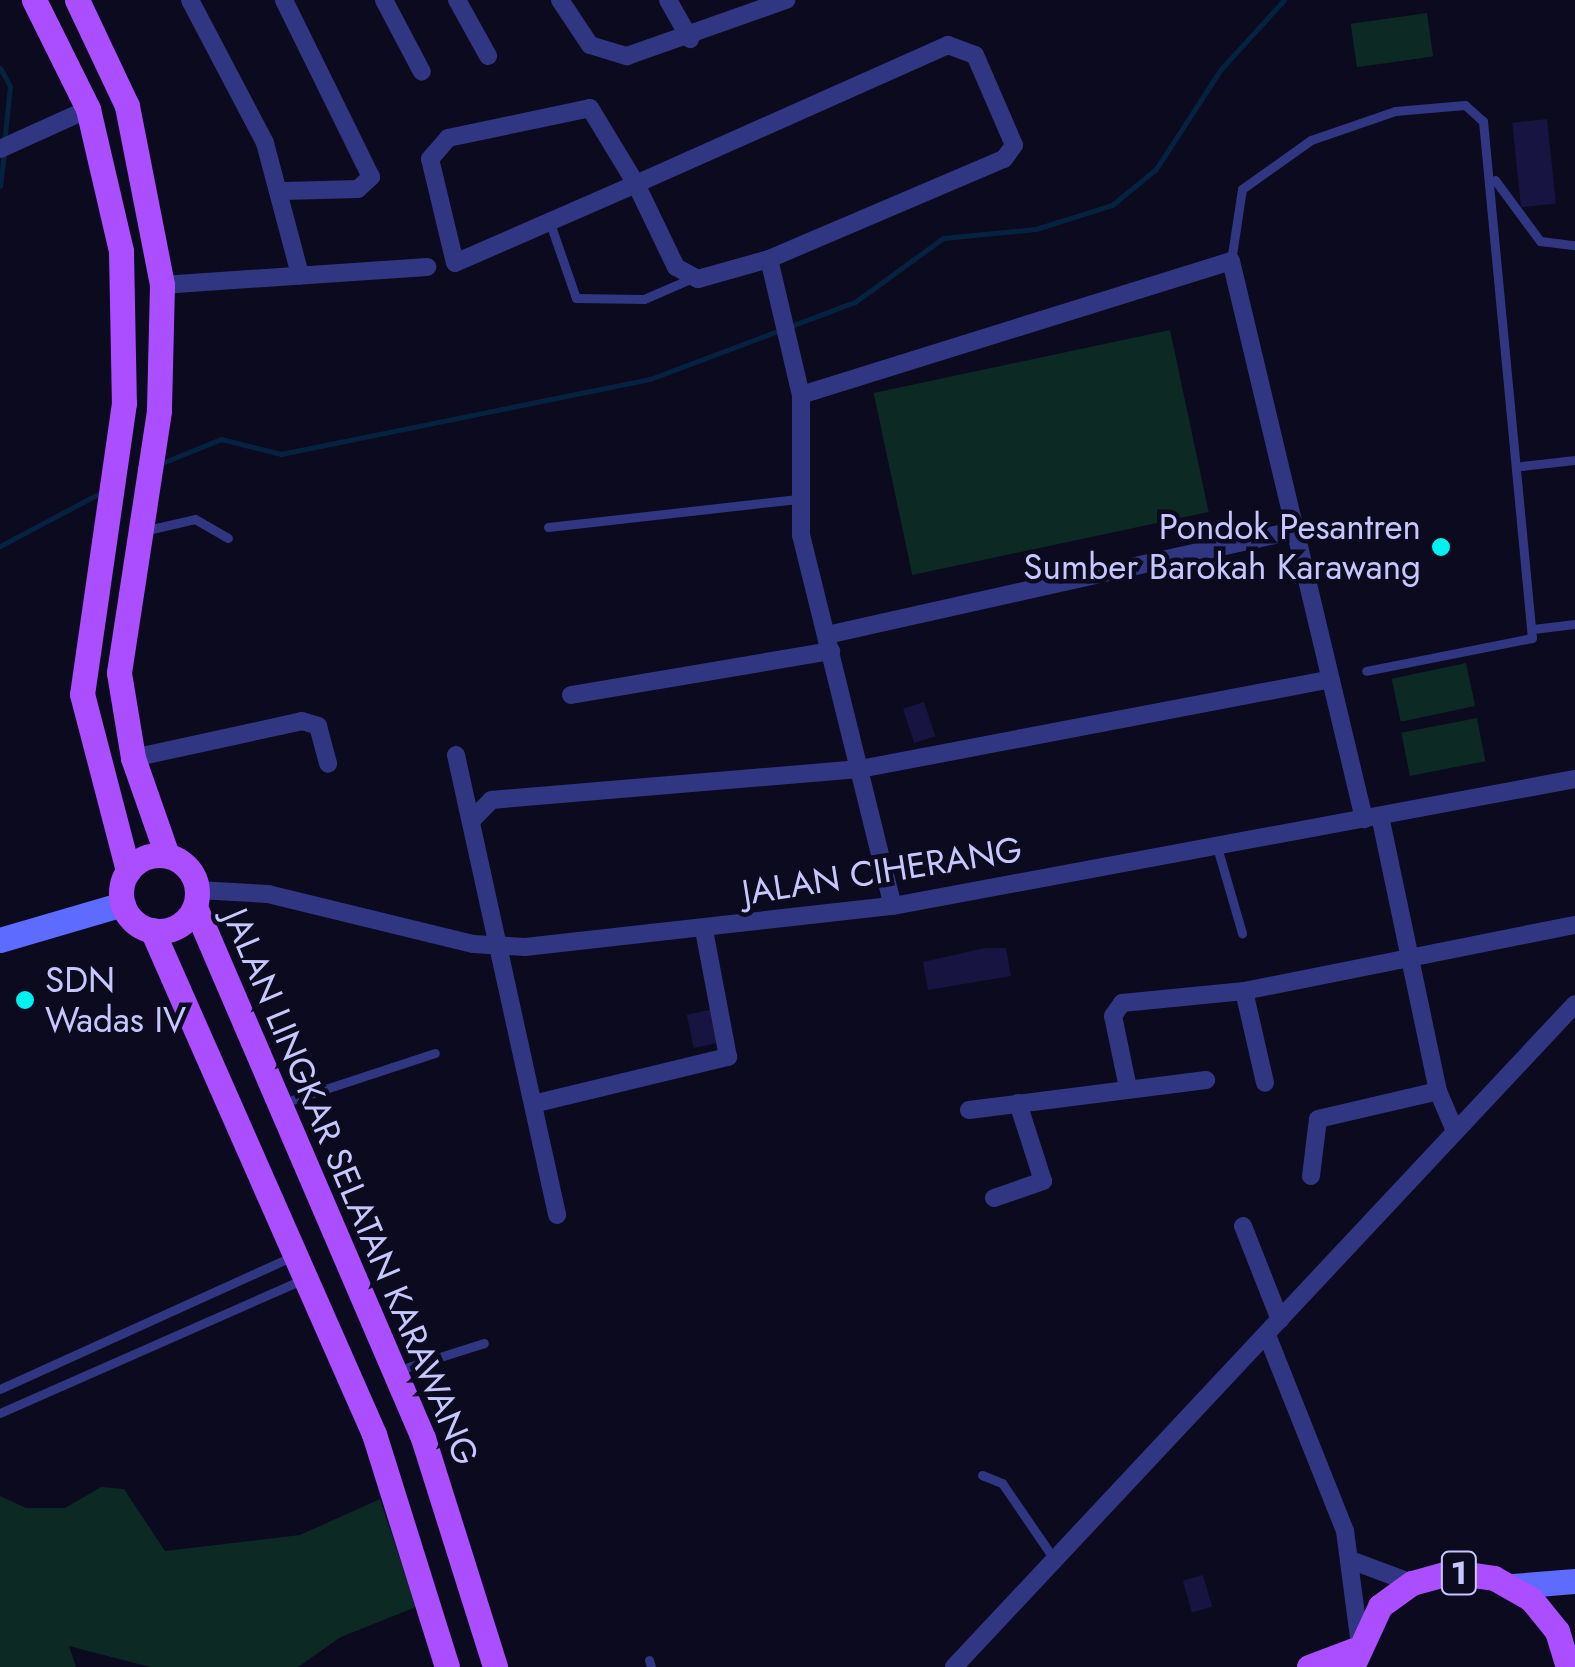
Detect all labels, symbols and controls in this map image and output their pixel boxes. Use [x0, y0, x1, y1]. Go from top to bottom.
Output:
place label: Pondok Pesantren Sumber Barokah Karawang [1023, 506, 1421, 588]
marker: Pondok Pesantren Sumber Barokah Karawang [1430, 536, 1452, 558]
street label: JALAN CIHERANG [739, 828, 1025, 914]
street label: JALAN LINGKAR SELATAN KARAWANG [214, 902, 488, 1472]
place label: SDN Wadas IV [45, 959, 186, 1041]
marker: SDN Wadas IV [14, 989, 36, 1011]
road number: 1 [1439, 1546, 1479, 1600]

